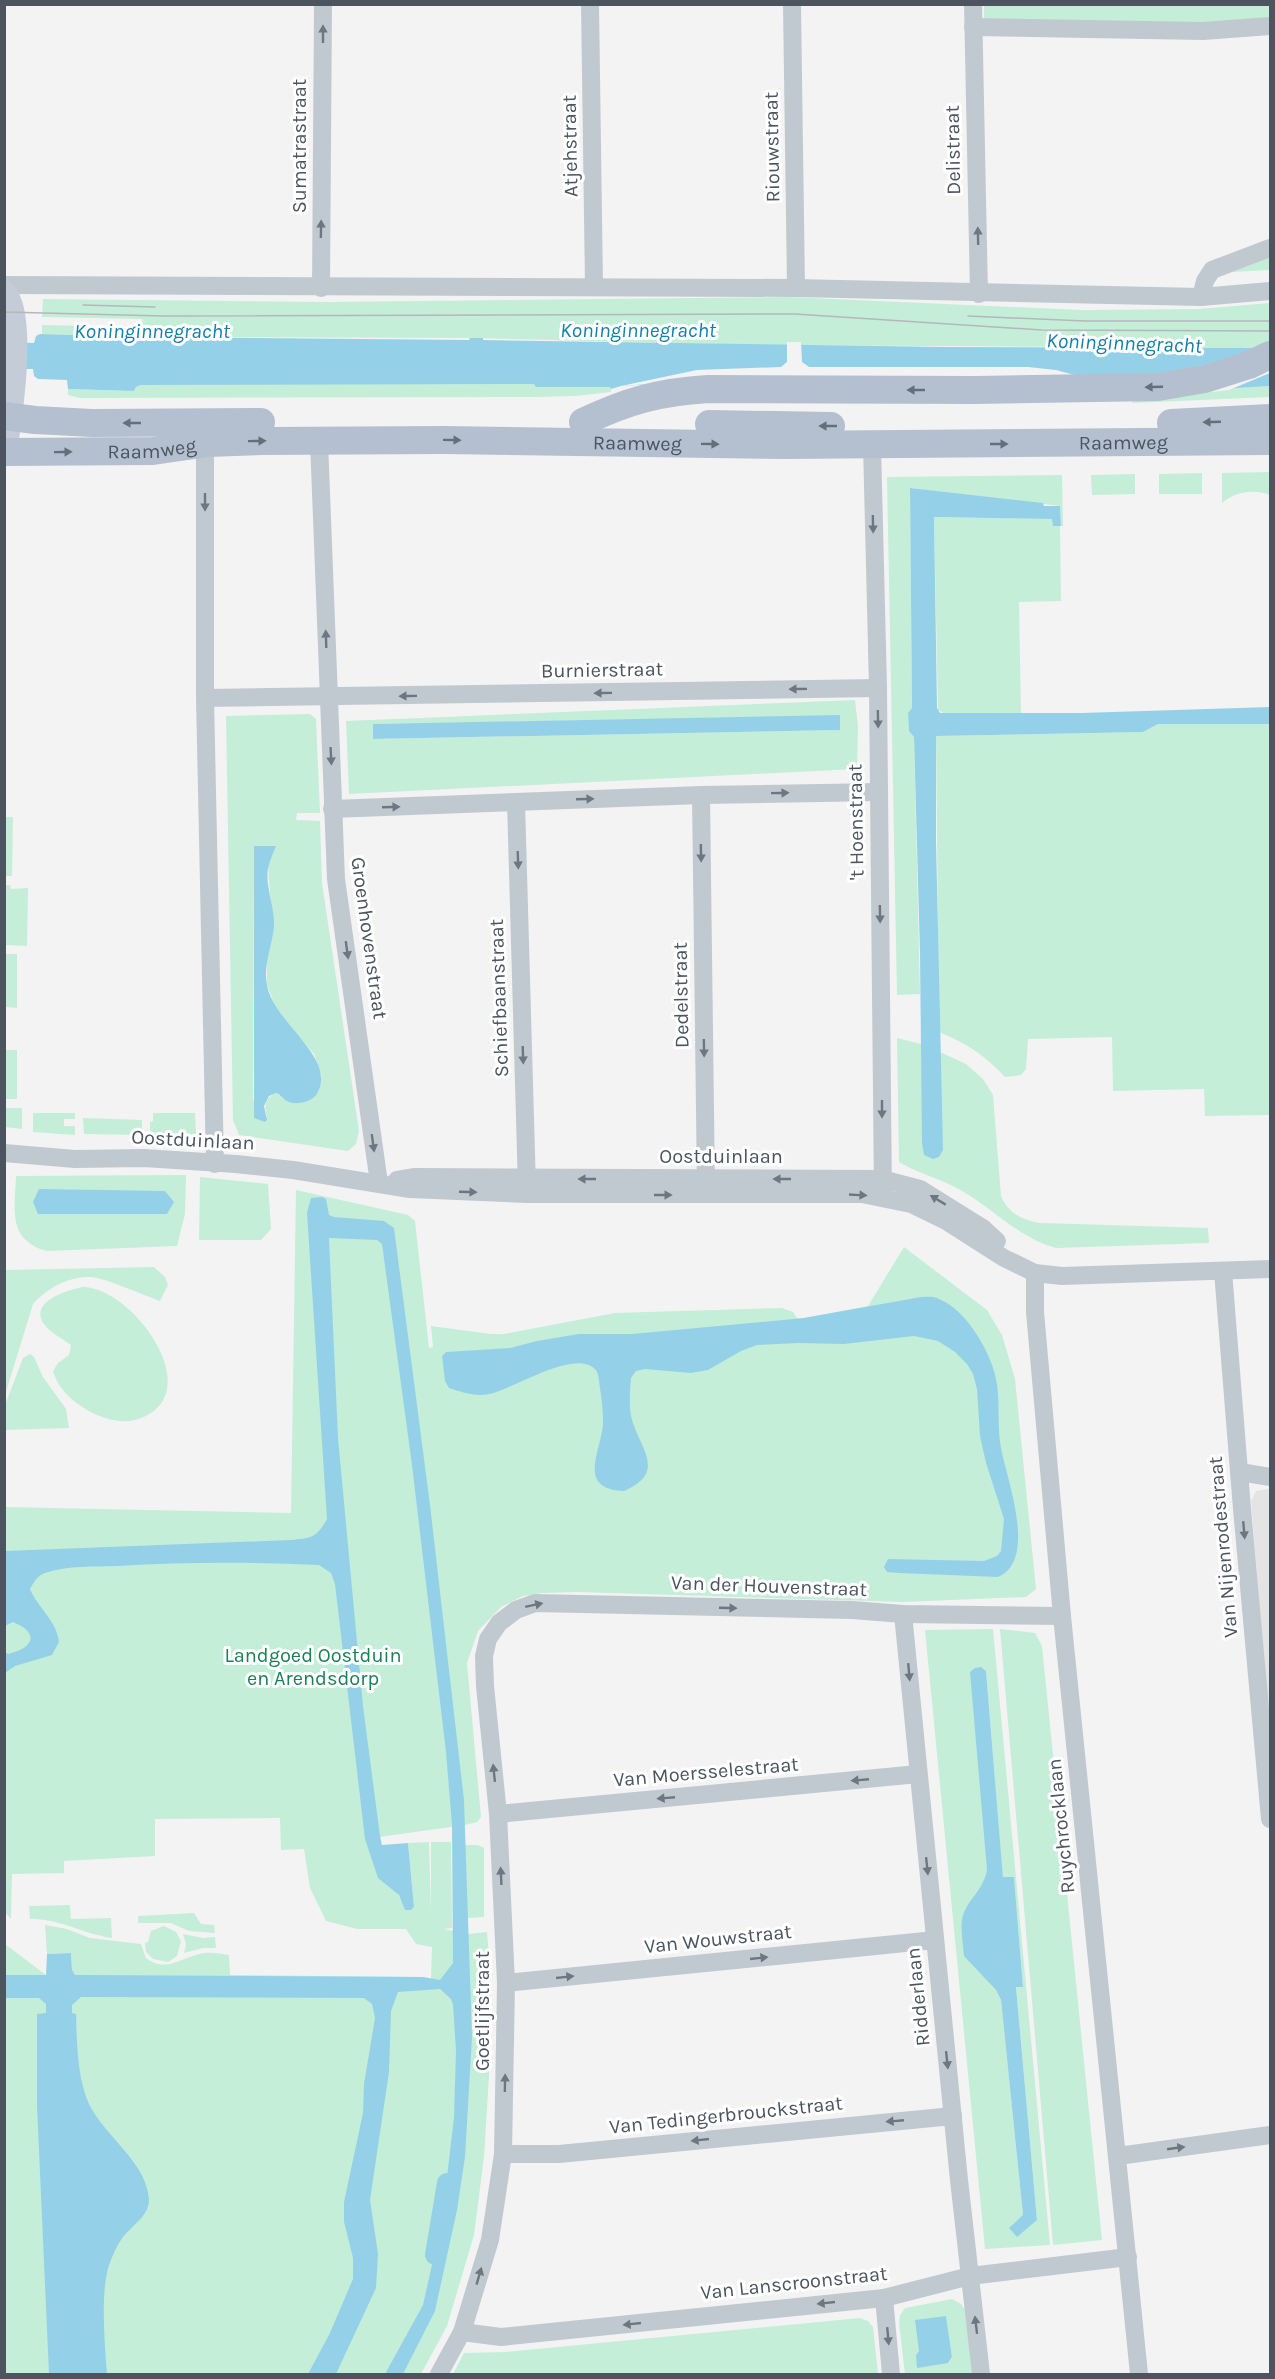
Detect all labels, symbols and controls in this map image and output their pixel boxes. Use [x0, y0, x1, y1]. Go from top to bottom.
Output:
one-way arrow [318, 25, 327, 44]
street label: Sumatrastraat [288, 78, 311, 213]
street label: Riouwstraat [760, 91, 784, 202]
street label: Atjehstraat [558, 94, 582, 197]
street label: Delistraat [941, 104, 965, 195]
one-way arrow [316, 220, 326, 239]
one-way arrow [973, 226, 982, 245]
water label: Koninginnegracht [560, 318, 717, 342]
water label: Koninginnegracht [74, 319, 231, 343]
water label: Koninginnegracht [1046, 328, 1203, 358]
one-way arrow [1145, 382, 1164, 392]
one-way arrow [907, 385, 926, 394]
one-way arrow [1203, 417, 1222, 426]
one-way arrow [123, 418, 142, 428]
one-way arrow [819, 421, 838, 430]
street label: Raamweg [1079, 430, 1168, 454]
street label: Raamweg [593, 431, 682, 455]
street label: Raamweg [107, 433, 198, 463]
one-way arrow [443, 435, 462, 445]
one-way arrow [248, 436, 267, 446]
one-way arrow [701, 439, 720, 449]
one-way arrow [990, 439, 1009, 449]
one-way arrow [53, 447, 72, 457]
one-way arrow [200, 493, 210, 512]
one-way arrow [869, 514, 878, 533]
one-way arrow [321, 629, 330, 648]
street label: Burnierstraat [541, 657, 664, 683]
one-way arrow [789, 684, 808, 694]
one-way arrow [594, 688, 613, 697]
one-way arrow [399, 691, 418, 701]
one-way arrow [873, 709, 883, 728]
one-way arrow [326, 746, 335, 765]
street label: 't Hoenstraat [843, 763, 869, 880]
one-way arrow [771, 788, 790, 798]
one-way arrow [576, 794, 595, 804]
one-way arrow [381, 802, 400, 811]
one-way arrow [697, 844, 706, 863]
one-way arrow [513, 851, 522, 870]
street label: Groenhovenstraat [346, 855, 392, 1021]
one-way arrow [875, 904, 885, 923]
street label: Schiefbaanstraat [485, 918, 513, 1078]
one-way arrow [342, 941, 351, 960]
street label: Dedelstraat [669, 941, 693, 1048]
one-way arrow [699, 1039, 709, 1058]
one-way arrow [518, 1046, 528, 1065]
one-way arrow [877, 1099, 887, 1118]
street label: Oostduinlaan [131, 1125, 255, 1155]
one-way arrow [369, 1134, 378, 1153]
street label: Oostduinlaan [659, 1145, 783, 1168]
one-way arrow [577, 1174, 596, 1184]
one-way arrow [772, 1174, 791, 1184]
one-way arrow [459, 1187, 478, 1196]
one-way arrow [654, 1190, 673, 1200]
one-way arrow [849, 1190, 868, 1199]
one-way arrow [930, 1194, 946, 1205]
street label: Van Nijenrodestraat [1204, 1455, 1242, 1639]
one-way arrow [1239, 1520, 1249, 1539]
street label: Van der Houvenstraat [671, 1571, 868, 1601]
one-way arrow [524, 1600, 543, 1609]
one-way arrow [719, 1603, 738, 1613]
park label: Landgoed Oostduin en Arendsdorp [224, 1644, 402, 1690]
one-way arrow [904, 1663, 914, 1682]
street label: Van Moersselestraat [612, 1752, 800, 1792]
street label: Ruychrocklaan [1042, 1757, 1080, 1895]
one-way arrow [489, 1763, 498, 1782]
one-way arrow [850, 1775, 869, 1785]
one-way arrow [656, 1793, 675, 1803]
one-way arrow [922, 1857, 932, 1876]
one-way arrow [496, 1866, 506, 1885]
street label: Van Wouwstraat [643, 1920, 793, 1958]
street label: Ridderlaan [901, 1947, 935, 2047]
street label: Goetlijfstraat [471, 1950, 494, 2071]
one-way arrow [749, 1953, 768, 1963]
one-way arrow [555, 1972, 574, 1982]
one-way arrow [942, 2051, 952, 2070]
one-way arrow [500, 2074, 509, 2093]
street label: Van Tedingerbrouckstraat [608, 2091, 844, 2139]
one-way arrow [885, 2116, 904, 2126]
one-way arrow [691, 2135, 710, 2145]
one-way arrow [1166, 2143, 1185, 2152]
street label: Van Lanscroonstraat [699, 2262, 889, 2304]
one-way arrow [475, 2266, 484, 2284]
one-way arrow [816, 2299, 835, 2308]
one-way arrow [971, 2316, 980, 2335]
one-way arrow [622, 2319, 641, 2328]
one-way arrow [883, 2327, 893, 2346]

